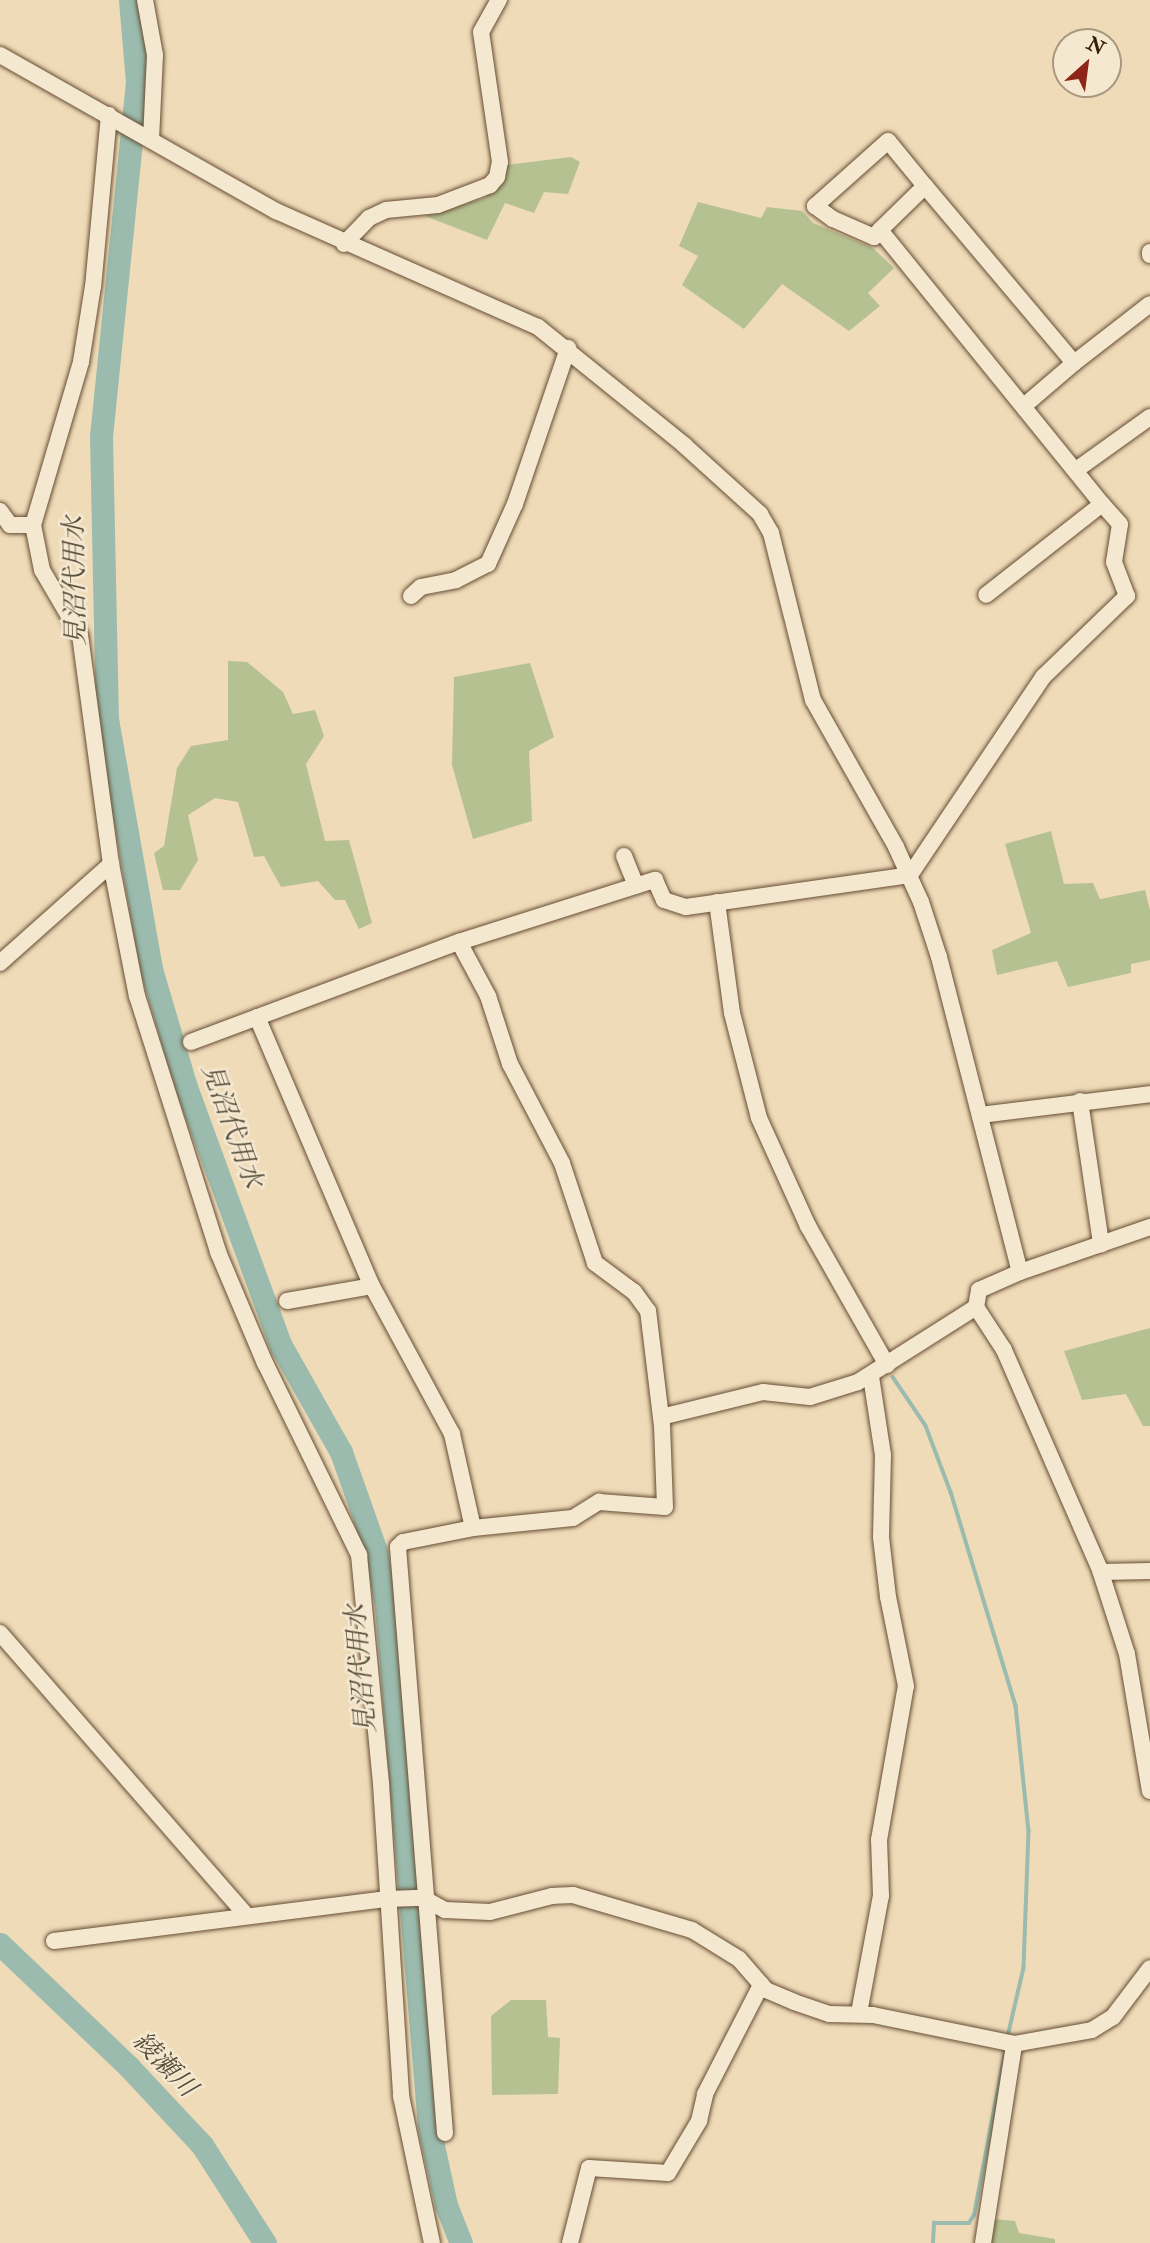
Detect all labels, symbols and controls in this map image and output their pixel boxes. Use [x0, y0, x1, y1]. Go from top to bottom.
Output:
north arrow [1052, 28, 1122, 98]
text: N [1083, 32, 1109, 61]
water label: 見沼代用水 [59, 516, 93, 646]
water label: 見沼代用水 [194, 1060, 268, 1192]
water label: 見沼代用水 [341, 1603, 383, 1735]
water label: 綾瀬川 [126, 2026, 202, 2104]

